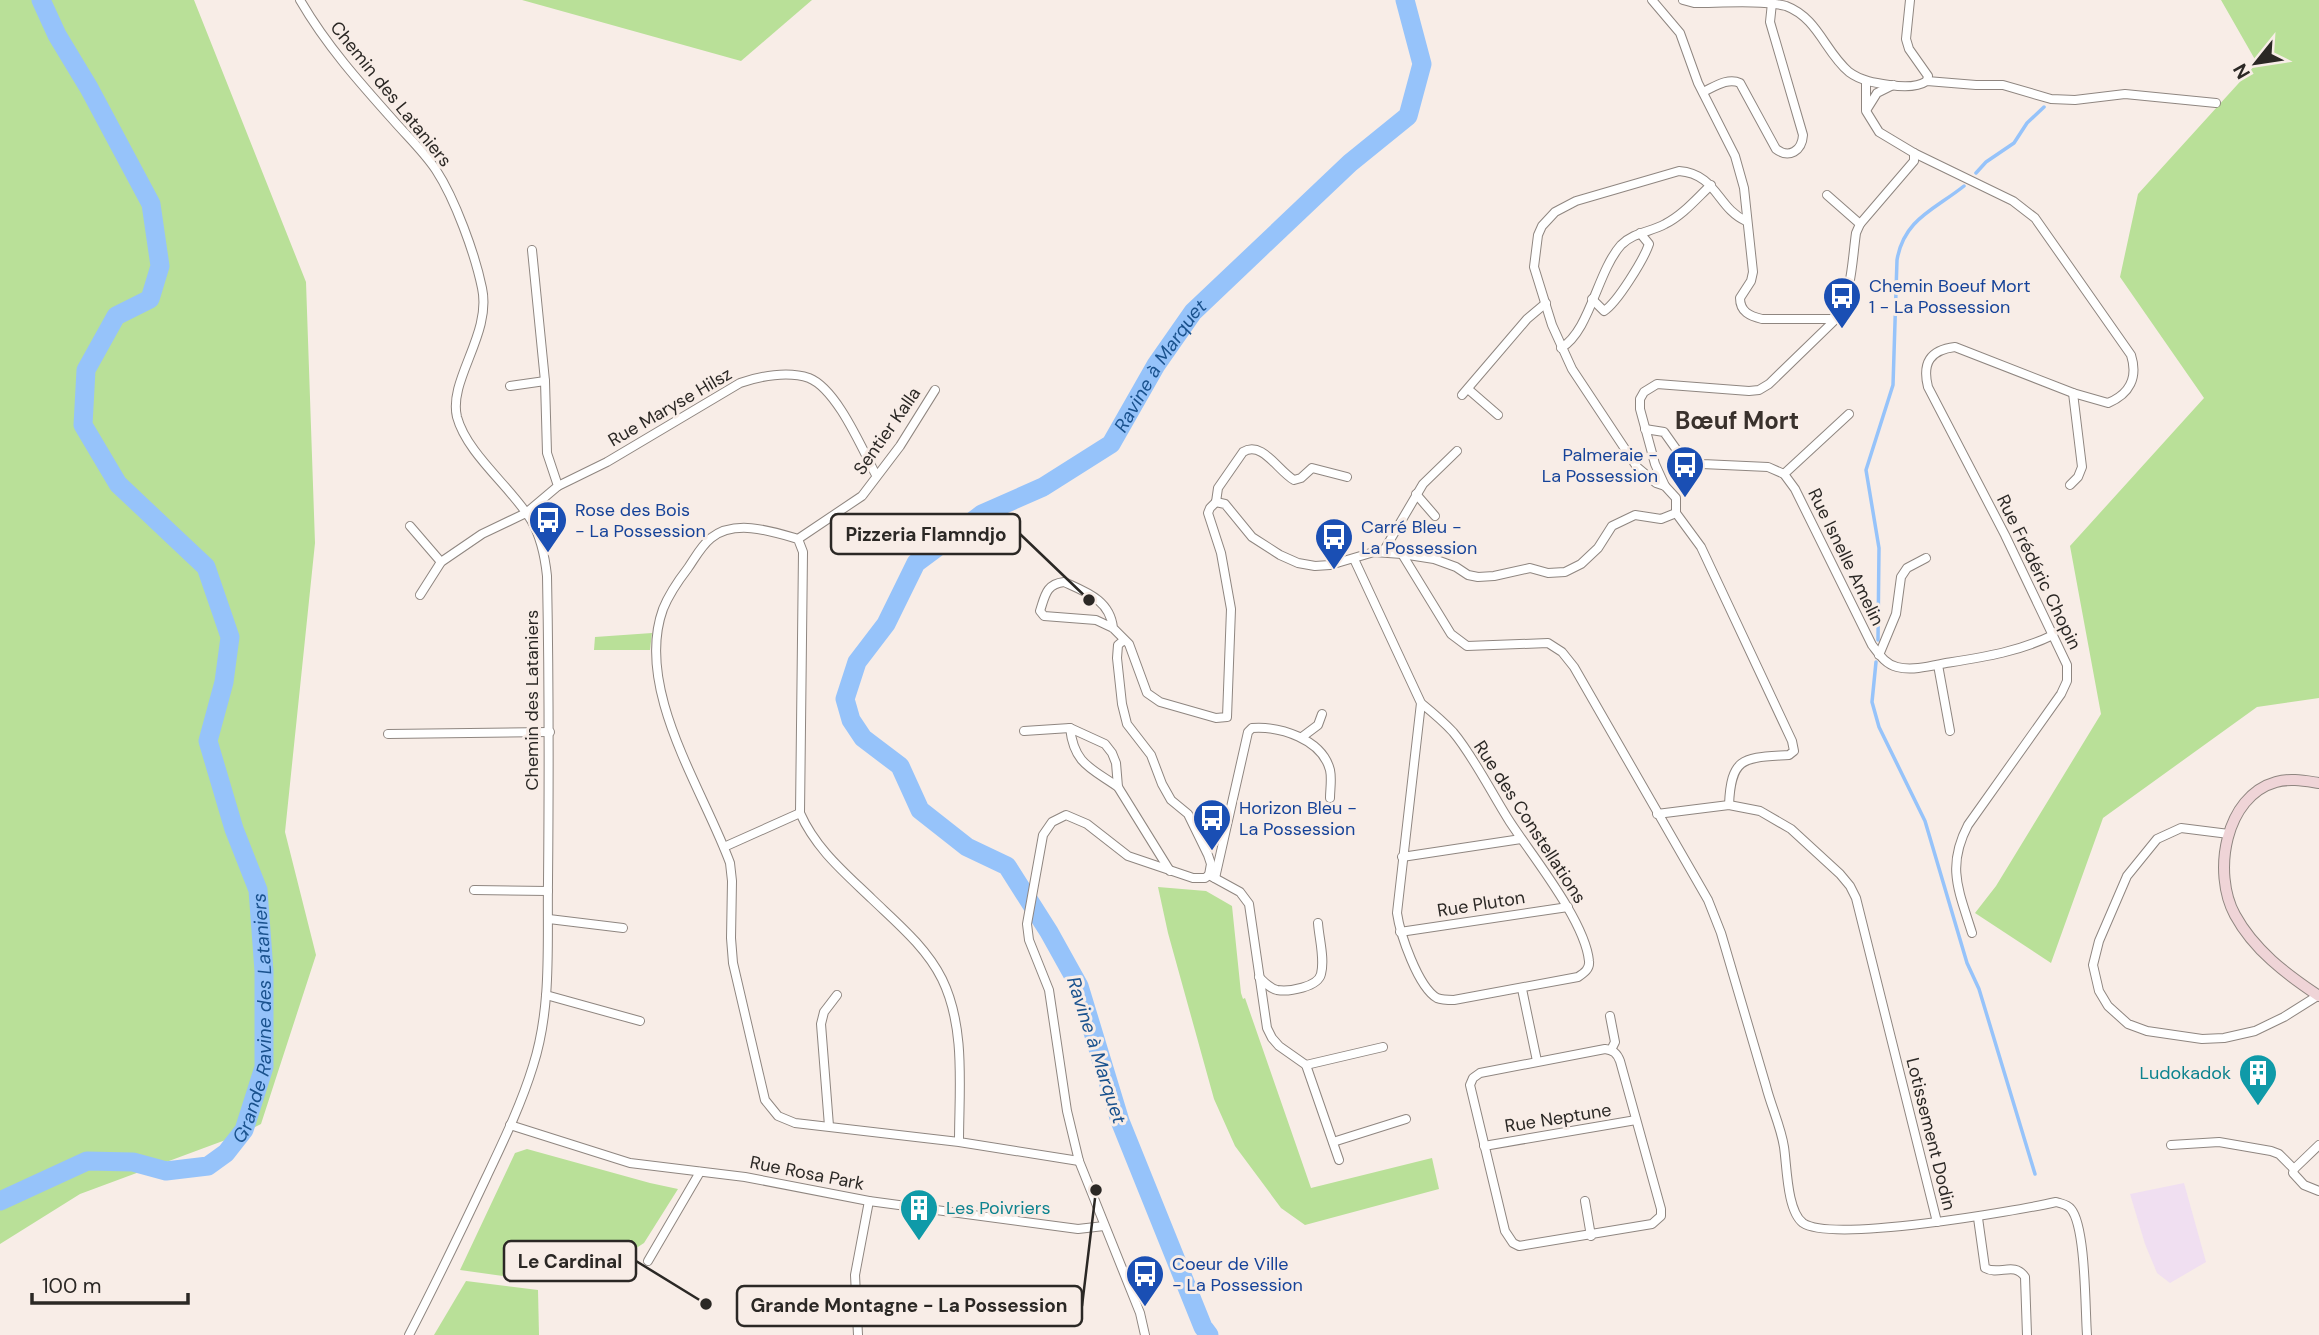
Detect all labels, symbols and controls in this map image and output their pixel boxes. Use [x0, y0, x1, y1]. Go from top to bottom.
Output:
street label: Chemin des Lataniers [325, 16, 457, 172]
north arrow [2221, 28, 2291, 98]
text: N [2227, 59, 2256, 84]
place label: Chemin Boeuf Mort 1 - La Possession [1869, 274, 2030, 319]
bus stop icon: Chemin Boeuf Mort 1 - La Possession [1821, 275, 1863, 330]
water label: Ravine à Marquet [1108, 293, 1212, 437]
street label: Rue Maryse Hilsz [604, 362, 736, 452]
street label: Sentier Kalla [848, 382, 926, 480]
district label: Bœuf Mort [1675, 405, 1799, 436]
place label: Palmeraie - La Possession [1542, 443, 1658, 488]
bus stop icon: Palmeraie - La Possession [1664, 444, 1706, 499]
street label: Rue Isnelle Amelin [1802, 484, 1890, 630]
street label: Rue Frédéric Chopin [1991, 491, 2087, 653]
place label: Rose des Bois - La Possession [575, 498, 706, 543]
bus stop icon: Rose des Bois - La Possession [527, 499, 569, 554]
callout: Pizzeria Flamndjo [831, 514, 1020, 554]
place label: Carré Bleu - La Possession [1361, 515, 1477, 560]
bus stop icon: Carré Bleu - La Possession [1313, 516, 1355, 571]
text: Pizzeria Flamndjo [845, 522, 1007, 547]
street label: Chemin des Lataniers [520, 610, 544, 790]
street label: Rue des Constellations [1468, 736, 1592, 908]
place label: Horizon Bleu - La Possession [1239, 796, 1357, 841]
bus stop icon: Horizon Bleu - La Possession [1191, 797, 1233, 852]
street label: Rue Pluton [1435, 885, 1527, 923]
water label: Grande Ravine des Lataniers [226, 892, 277, 1149]
water label: Ravine à Marquet [1061, 973, 1132, 1128]
building icon: Ludokadok [2237, 1052, 2279, 1107]
street label: Lotissement Dodin [1900, 1055, 1962, 1213]
place label: Ludokadok [2139, 1061, 2231, 1085]
street label: Rue Neptune [1503, 1098, 1613, 1138]
street label: Rue Rosa Park [748, 1150, 866, 1196]
building icon: Les Poivriers [898, 1187, 940, 1242]
place label: Les Poivriers [946, 1196, 1050, 1220]
callout: Le Cardinal [504, 1241, 636, 1281]
text: Le Cardinal [518, 1249, 622, 1274]
place label: Coeur de Ville - La Possession [1172, 1252, 1303, 1297]
bus stop icon: Coeur de Ville - La Possession [1124, 1253, 1166, 1308]
scale bar [32, 1262, 187, 1306]
text: 100 m [42, 1272, 102, 1300]
callout: Grande Montagne - La Possession [737, 1286, 1082, 1326]
text: Grande Montagne - La Possession [751, 1293, 1068, 1318]

